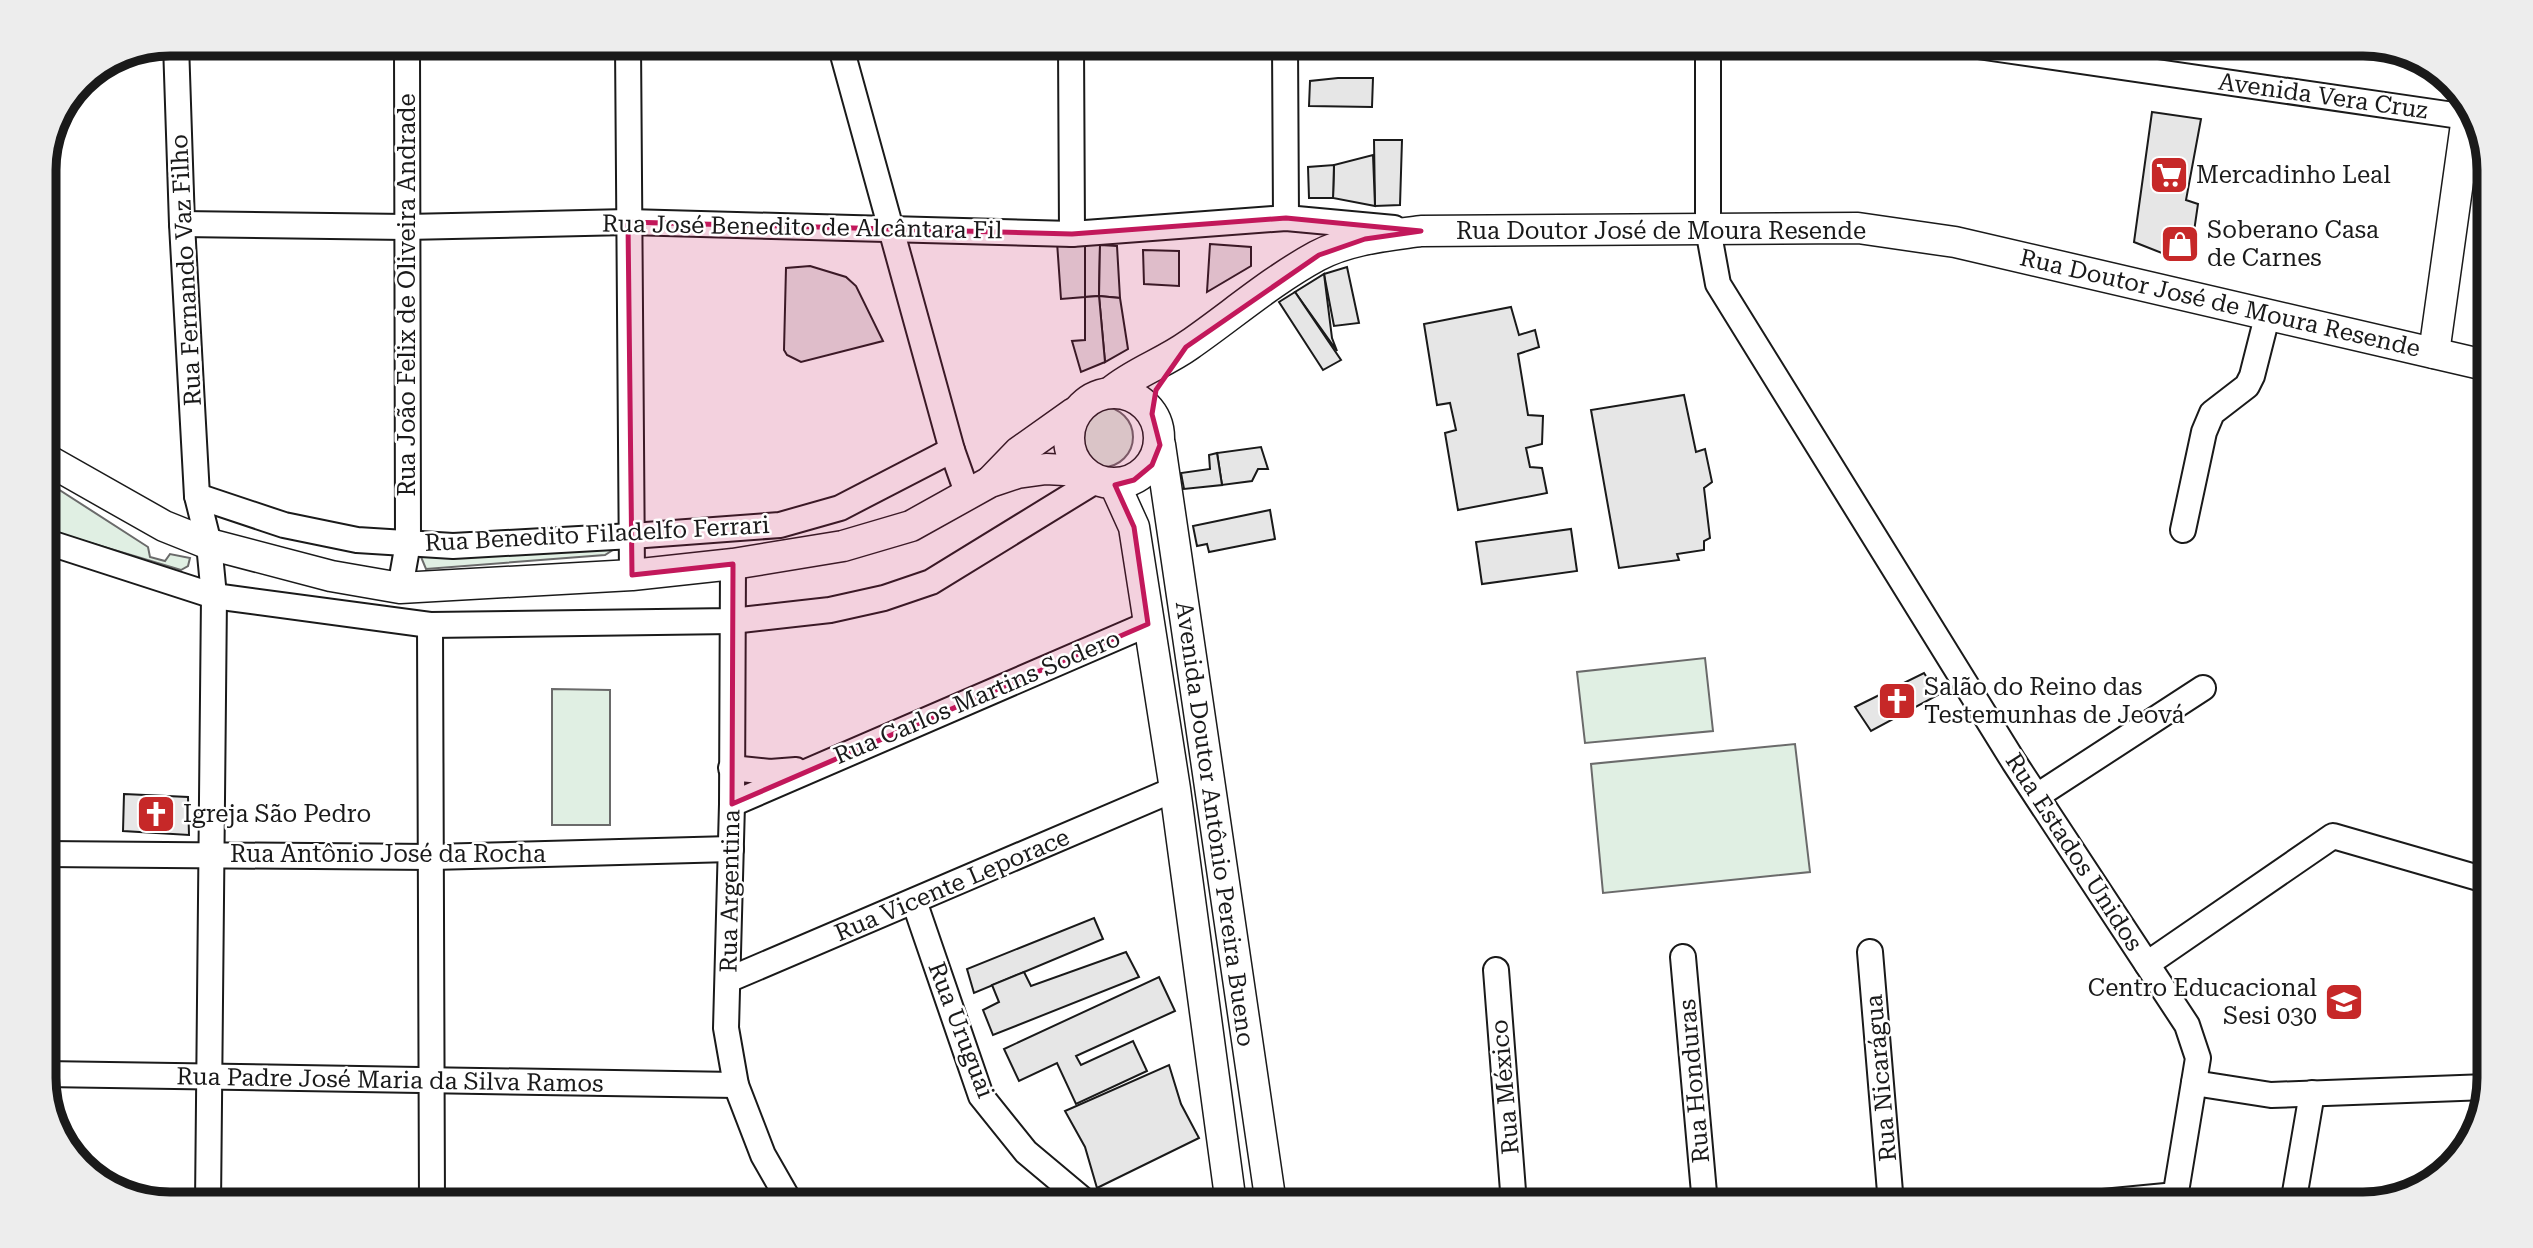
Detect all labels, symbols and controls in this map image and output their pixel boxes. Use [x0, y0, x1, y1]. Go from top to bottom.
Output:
street label: Avenida Vera Cruz [2217, 67, 2429, 125]
street label: Rua João Felix de Oliveira Andrade [393, 93, 421, 497]
street label: Rua Fernando Vaz Filho [165, 133, 207, 407]
supermarket icon: Mercadinho Leal [2148, 154, 2190, 196]
place label: Mercadinho Leal [2196, 161, 2391, 189]
street label: Rua José Benedito de Alcântara Fil [602, 210, 1002, 244]
place label: Soberano Casa de Carnes [2207, 216, 2379, 272]
street label: Rua Doutor José de Moura Resende [1456, 217, 1866, 245]
shop icon: Soberano Casa de Carnes [2159, 223, 2201, 265]
street label: Rua Doutor José de Moura Resende [2017, 243, 2423, 363]
street label: Rua Benedito Filadelfo Ferrari [424, 511, 771, 557]
street label: Avenida Doutor Antônio Pereira Bueno [1170, 600, 1260, 1048]
street label: Rua Carlos Martins Sodero [830, 624, 1124, 770]
place label: Salão do Reino das Testemunhas de Jeová [1924, 673, 2185, 729]
church icon: Salão do Reino das Testemunhas de Jeová [1876, 680, 1918, 722]
street label: Rua Estados Unidos [2000, 748, 2148, 956]
church icon: Igreja São Pedro [135, 793, 177, 835]
place label: Igreja São Pedro [183, 800, 371, 828]
street label: Rua Argentina [715, 809, 745, 973]
street label: Rua Vicente Leporace [830, 823, 1074, 947]
street label: Rua Antônio José da Rocha [230, 840, 546, 868]
street label: Rua Uruguai [922, 958, 1000, 1102]
place label: Centro Educacional Sesi 030 [2088, 974, 2317, 1030]
school or university icon: Centro Educacional Sesi 030 [2323, 981, 2365, 1023]
street label: Rua Nicarágua [1860, 993, 1902, 1163]
street label: Rua Honduras [1673, 998, 1715, 1164]
street label: Rua México [1485, 1018, 1525, 1156]
street label: Rua Padre José Maria da Silva Ramos [176, 1062, 604, 1098]

